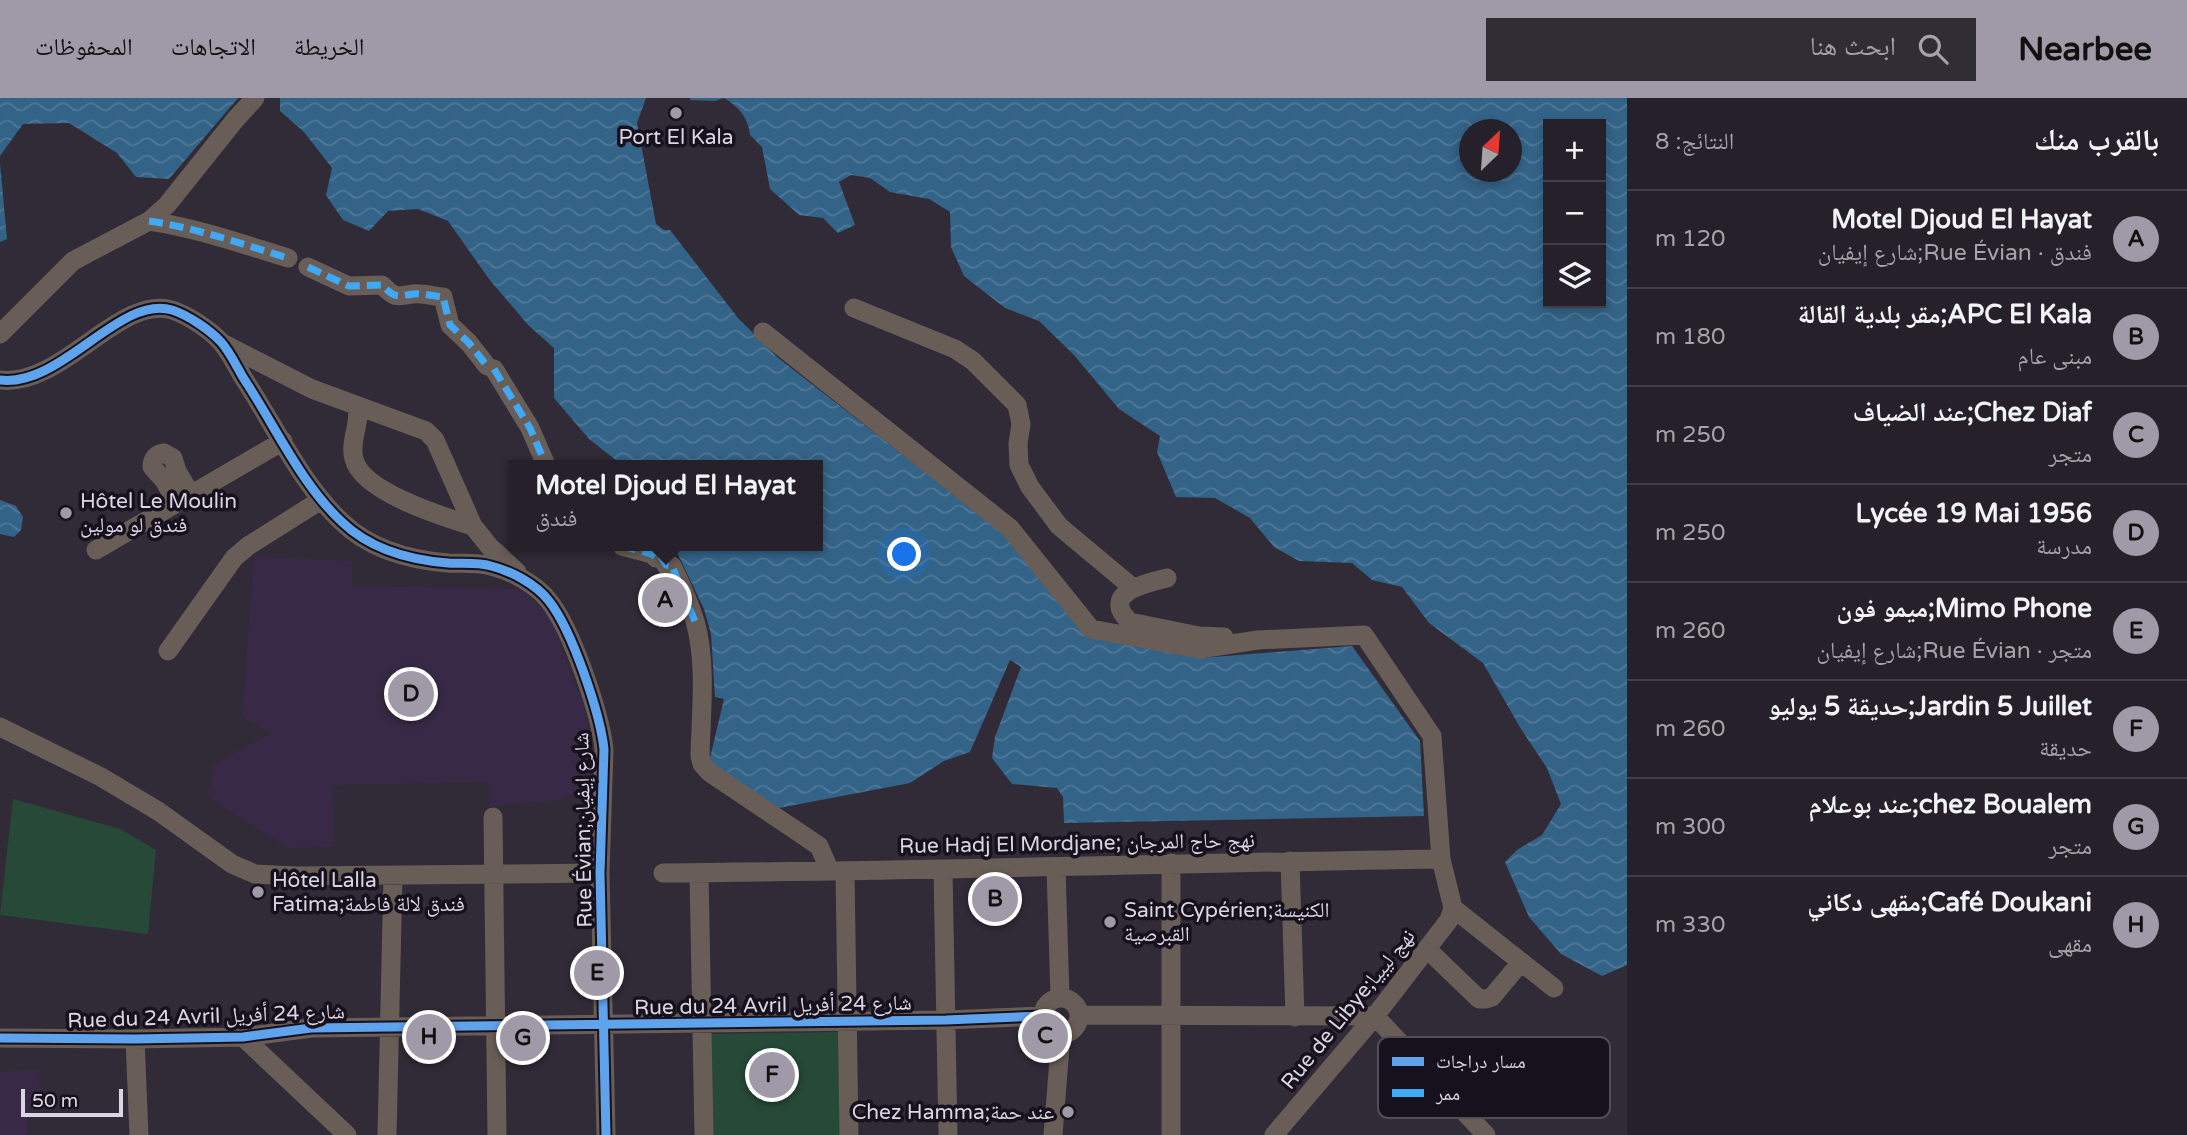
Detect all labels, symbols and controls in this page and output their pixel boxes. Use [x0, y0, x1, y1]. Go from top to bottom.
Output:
search box [1486, 18, 1976, 81]
icon: search [1914, 30, 1952, 68]
text: Nearbee [2018, 30, 2152, 69]
text: ابحث هنا [1810, 31, 1896, 62]
text: المحفوظات [35, 33, 133, 62]
text: الاتجاهات [171, 33, 256, 62]
text: الخريطة [294, 33, 365, 62]
marker: Port El Kala [668, 105, 684, 121]
north arrow [1459, 119, 1522, 182]
map controls [1543, 119, 1606, 308]
button: + [1543, 119, 1606, 182]
text: بالقرب منك [2034, 122, 2159, 159]
place label: Port El Kala [618, 125, 734, 150]
text: النتائج: 8 [1655, 128, 1734, 156]
button: − [1543, 182, 1606, 245]
text: Motel Djoud El Hayat [1831, 204, 2092, 235]
text: 120 m [1655, 225, 1725, 253]
text: A [2127, 225, 2145, 253]
text: فندق · Rue Évian;شارع إيفيان [1818, 239, 2092, 267]
button: layers [1543, 245, 1606, 308]
text: APC El Kala;مقر بلدية القالة [1798, 299, 2092, 330]
text: 180 m [1655, 323, 1725, 351]
text: B [2128, 323, 2144, 351]
text: مبنى عام [2018, 343, 2092, 371]
text: Chez Diaf;عند الضياف [1853, 397, 2092, 428]
text: 250 m [1655, 421, 1725, 449]
text: C [2128, 421, 2144, 449]
text: متجر [2049, 441, 2092, 469]
popup [508, 460, 823, 551]
text: Motel Djoud El Hayat [535, 470, 796, 501]
place label: Hôtel Le Moulin فندق لو مولين [80, 489, 237, 538]
text: Lycée 19 Mai 1956 [1856, 498, 2092, 529]
marker: Hôtel Le Moulin فندق لو مولين [58, 505, 74, 521]
text: فندق [535, 505, 577, 533]
text: 250 m [1655, 519, 1725, 547]
text: D [2127, 519, 2145, 547]
text: مدرسة [2036, 533, 2092, 561]
your location [887, 537, 921, 571]
pin: A [642, 574, 688, 626]
text: Mimo Phone;ميمو فون [1837, 593, 2092, 624]
text: 260 m [1655, 617, 1725, 645]
text: E [2129, 617, 2143, 645]
text: متجر · Rue Évian;شارع إيفيان [1817, 637, 2092, 665]
pin: D [388, 668, 434, 720]
text: Jardin 5 Juillet;حديقة 5 يوليو [1768, 691, 2092, 722]
text: 260 m [1655, 715, 1725, 743]
text: F [2129, 715, 2143, 743]
street label: Rue Évian;شارع إيفيان [569, 732, 599, 928]
text: حديقة [2039, 735, 2092, 763]
text: chez Boualem;عند بوعلام [1809, 789, 2092, 820]
text: 300 m [1655, 813, 1725, 841]
text: G [2127, 813, 2145, 841]
street label: Rue Hadj El Mordjane; نهج حاج المرجان [899, 828, 1255, 859]
text: متجر [2049, 833, 2092, 861]
place label: Hôtel Lalla Fatima;فندق لالة فاطمة [272, 868, 465, 917]
pin: B [972, 873, 1018, 925]
marker: Hôtel Lalla Fatima;فندق لالة فاطمة [250, 884, 266, 900]
text: Café Doukani;مقهى دكاني [1807, 887, 2092, 918]
place label: Saint Cypérien;الكنيسة القبرصية [1124, 898, 1330, 947]
text: 330 m [1655, 911, 1725, 939]
text: H [2127, 911, 2145, 939]
marker: Saint Cypérien;الكنيسة القبرصية [1102, 914, 1118, 930]
street label: Rue de Libye;نهج ليبيا [1276, 924, 1421, 1094]
text: مقهى [2048, 931, 2092, 959]
pin: E [574, 947, 620, 999]
street label: Rue du 24 Avril شارع 24 أفريل [634, 990, 912, 1020]
street label: Rue du 24 Avril شارع 24 أفريل [67, 998, 345, 1034]
pin: C [1022, 1010, 1068, 1062]
pin: H [406, 1011, 452, 1063]
pin: G [500, 1012, 546, 1064]
legend [1378, 1037, 1610, 1118]
pin: F [749, 1049, 795, 1101]
text: مسار دراجات [1436, 1051, 1526, 1073]
text: ممر [1435, 1083, 1460, 1105]
scale bar [21, 1086, 122, 1118]
text: 50 m [32, 1090, 78, 1112]
place label: Chez Hamma;عند حمة [852, 1100, 1054, 1125]
marker: Chez Hamma;عند حمة [1060, 1104, 1076, 1120]

